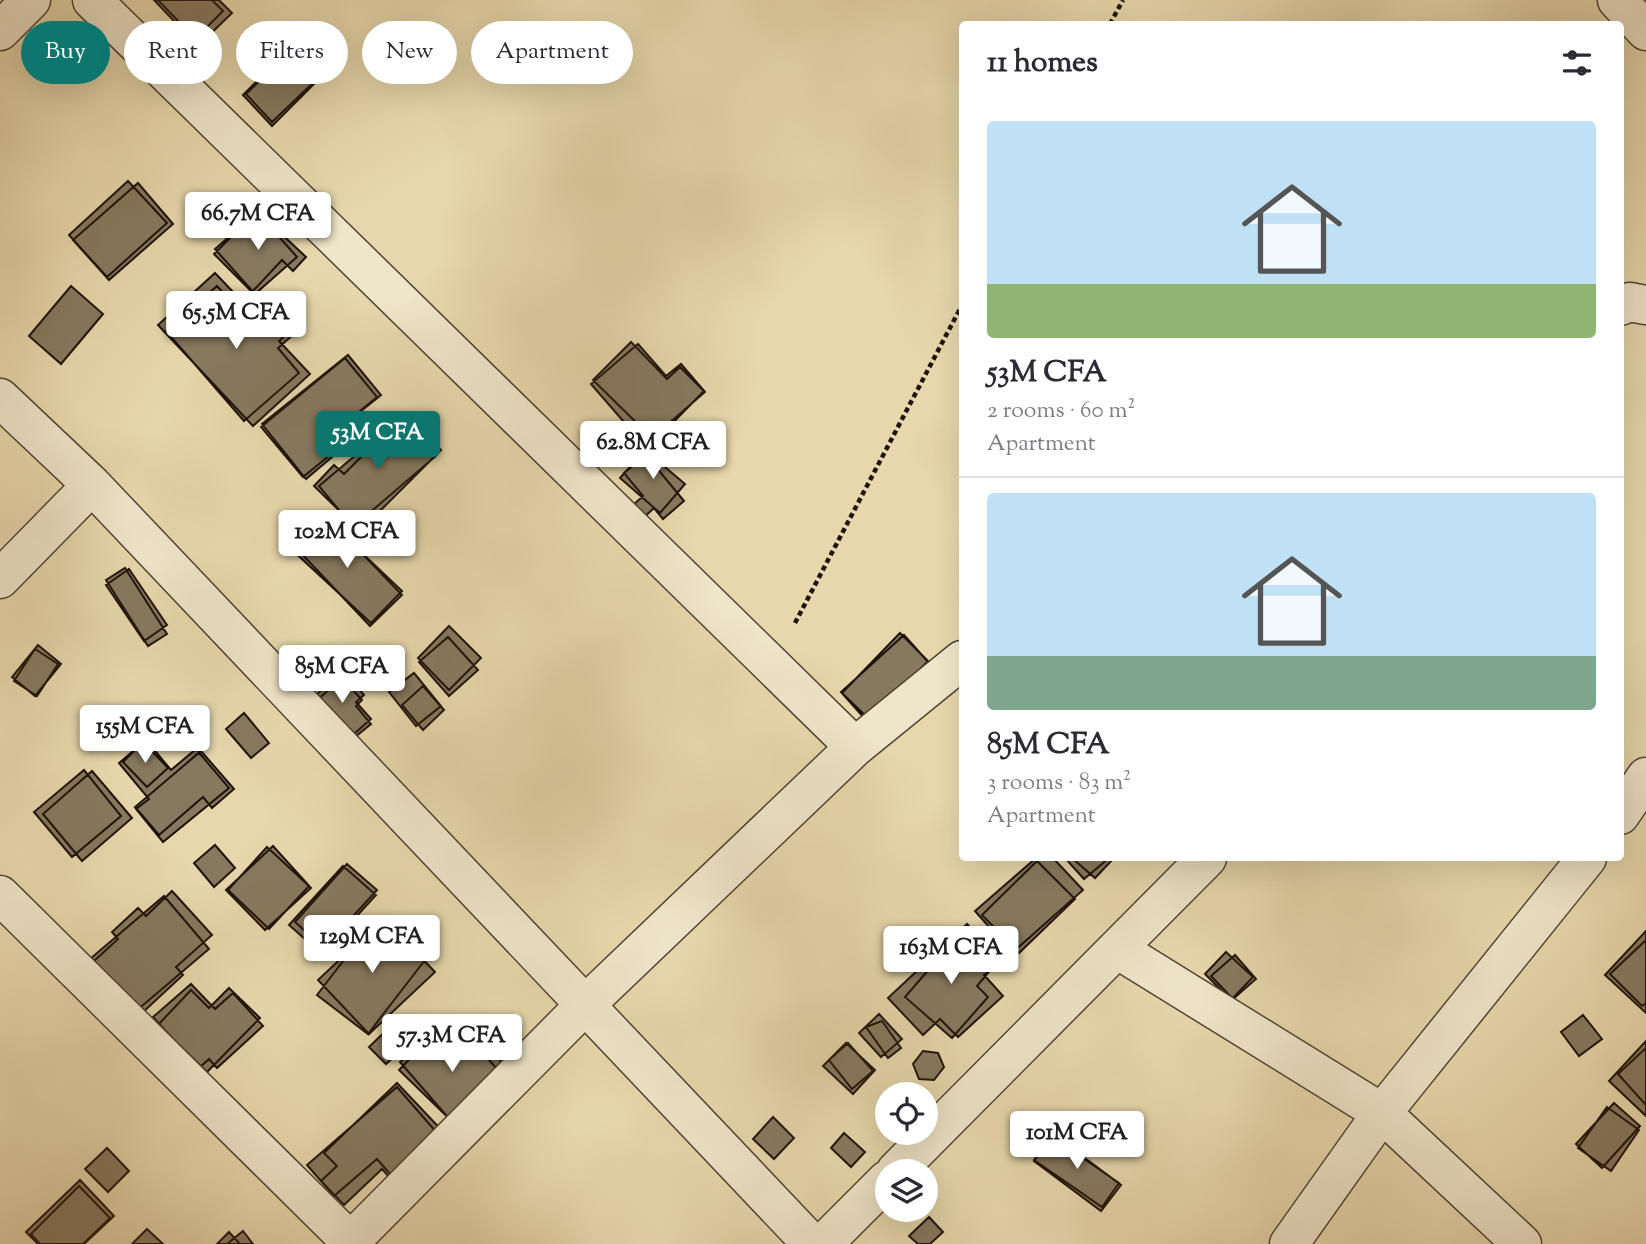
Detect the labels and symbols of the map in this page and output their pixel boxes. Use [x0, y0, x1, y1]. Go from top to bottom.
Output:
pin: 66.7M CFA [178, 192, 338, 252]
pin: 65.5M CFA [156, 292, 316, 351]
pin: 53M CFA [313, 412, 443, 471]
pin: 62.8M CFA [573, 421, 733, 481]
pin: 102M CFA [275, 510, 419, 570]
pin: 85M CFA [277, 646, 407, 705]
pin: 155M CFA [73, 706, 217, 765]
pin: 129M CFA [300, 916, 444, 975]
pin: 163M CFA [879, 926, 1023, 986]
pin: 57.3M CFA [372, 1014, 532, 1074]
pin: 101M CFA [1005, 1112, 1149, 1171]

